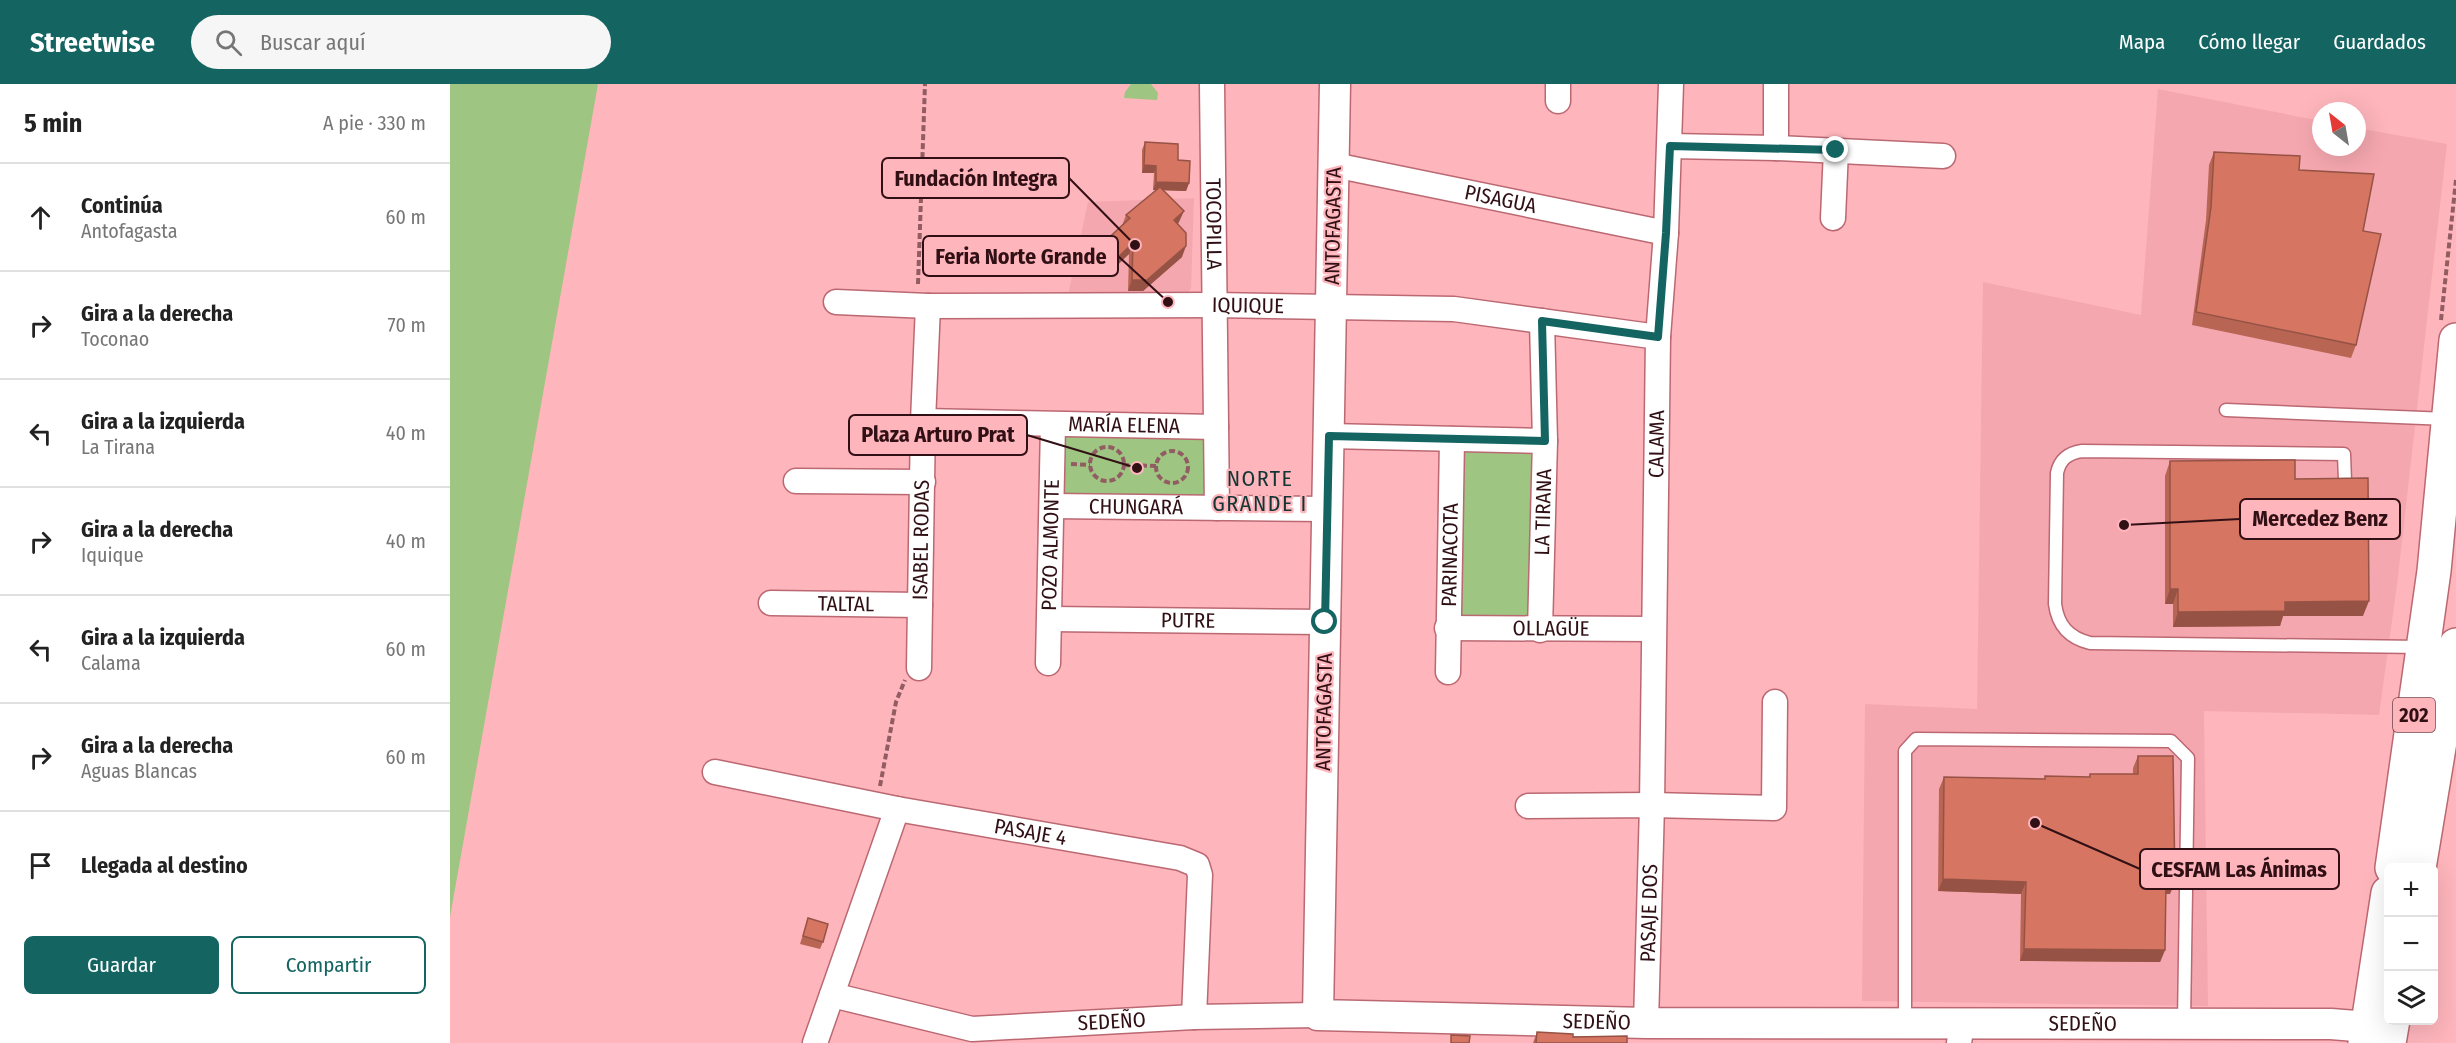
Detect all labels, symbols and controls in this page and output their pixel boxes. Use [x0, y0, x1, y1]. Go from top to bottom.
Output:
search box [191, 15, 611, 69]
text: Streetwise [30, 26, 155, 59]
icon: search [212, 26, 245, 59]
text: Buscar aquí [260, 29, 365, 56]
text: Mapa [2119, 29, 2165, 55]
text: Cómo llegar [2198, 29, 2300, 55]
text: Guardados [2333, 29, 2426, 55]
north arrow [2312, 102, 2366, 156]
text: 5 min [24, 108, 82, 139]
text: A pie · 330 m [323, 111, 426, 135]
route end [1822, 136, 1848, 162]
callout: Fundación Integra [882, 158, 1069, 198]
text: Fundación Integra [894, 165, 1058, 192]
street label: ANTOFAGASTA [1319, 167, 1347, 285]
street label: TOCOPILLA [1200, 178, 1227, 270]
street label: PISAGUA [1462, 179, 1539, 219]
text: Continúa [81, 192, 163, 219]
icon: ahead [24, 201, 57, 234]
text: 60 m [386, 205, 426, 229]
text: Antofagasta [81, 219, 178, 243]
callout: Feria Norte Grande [923, 236, 1118, 276]
text: Feria Norte Grande [935, 243, 1107, 270]
street label: IQUIQUE [1212, 292, 1284, 319]
text: Gira a la derecha [81, 300, 233, 327]
icon: right [24, 309, 57, 342]
text: 70 m [388, 313, 426, 337]
text: Toconao [81, 327, 149, 351]
text: Gira a la izquierda [81, 408, 245, 435]
street label: CALAMA [1643, 410, 1670, 478]
street label: MARÍA ELENA [1068, 411, 1180, 439]
callout: Plaza Arturo Prat [849, 415, 1027, 455]
icon: left [24, 417, 57, 450]
text: 40 m [386, 421, 426, 445]
text: Plaza Arturo Prat [861, 421, 1015, 448]
text: La Tirana [81, 435, 155, 459]
district label: NORTE GRANDE I [1212, 465, 1308, 517]
street label: LA TIRANA [1529, 468, 1557, 556]
street label: POZO ALMONTE [1036, 479, 1065, 611]
street label: ISABEL RODAS [907, 480, 935, 600]
street label: CHUNGARÁ [1089, 493, 1183, 520]
callout: Mercedez Benz [2240, 499, 2400, 539]
street label: PARINACOTA [1436, 503, 1464, 607]
text: Mercedez Benz [2252, 505, 2388, 532]
text: Gira a la derecha [81, 516, 233, 543]
icon: right [24, 525, 57, 558]
text: 40 m [386, 529, 426, 553]
text: Iquique [81, 543, 144, 567]
street label: TALTAL [818, 591, 875, 617]
street label: PUTRE [1161, 607, 1215, 634]
route start [1311, 608, 1337, 634]
street label: OLLAGÜE [1512, 615, 1590, 642]
text: Gira a la izquierda [81, 624, 245, 651]
icon: left [24, 633, 57, 666]
text: 60 m [386, 637, 426, 661]
text: Calama [81, 651, 141, 675]
street label: ANTOFAGASTA [1310, 653, 1338, 771]
road number: 202 [2393, 698, 2435, 732]
text: Gira a la derecha [81, 732, 233, 759]
icon: right [24, 741, 57, 774]
text: 60 m [386, 745, 426, 769]
text: Aguas Blancas [81, 759, 197, 783]
street label: PASAJE 4 [992, 813, 1068, 851]
icon: arrive [24, 849, 57, 882]
callout: CESFAM Las Ánimas [2140, 849, 2339, 889]
text: Llegada al destino [81, 852, 248, 879]
text: CESFAM Las Ánimas [2151, 856, 2327, 883]
street label: PASAJE DOS [1635, 863, 1663, 963]
map controls [2384, 863, 2438, 1025]
button: + [2384, 863, 2438, 917]
button: − [2384, 917, 2438, 971]
button: Guardar [24, 936, 219, 994]
button: Compartir [231, 936, 426, 994]
button: layers [2384, 971, 2438, 1025]
street label: SEDEÑO [1077, 1007, 1147, 1036]
street label: SEDEÑO [1562, 1008, 1631, 1036]
street label: SEDEÑO [2049, 1011, 2117, 1037]

